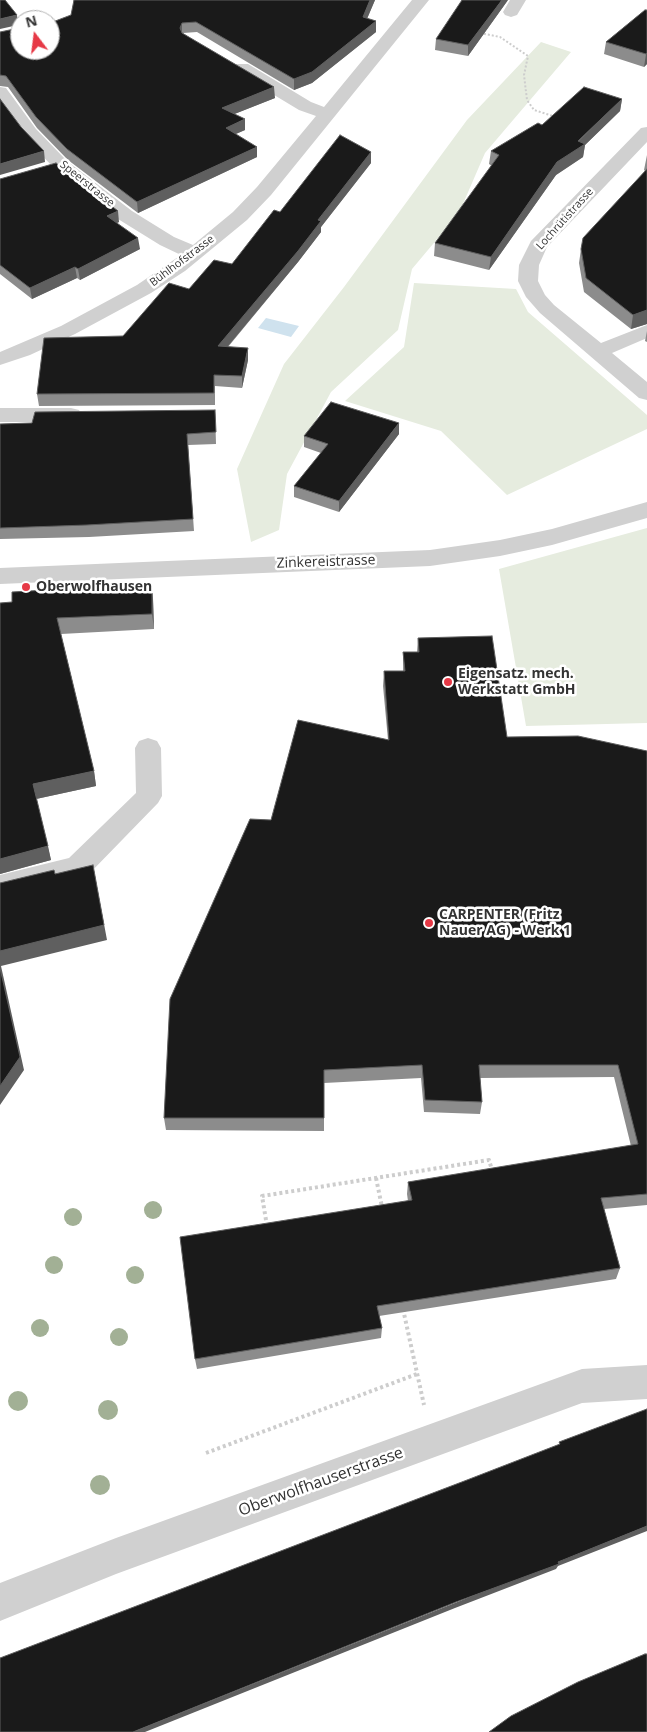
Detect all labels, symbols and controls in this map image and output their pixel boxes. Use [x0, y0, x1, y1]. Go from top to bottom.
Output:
north arrow [10, 10, 60, 60]
text: N [23, 10, 39, 32]
street label: Speerstrasse [57, 158, 117, 210]
street label: Lochrütistrasse [534, 185, 596, 253]
street label: Bühlhofstrasse [147, 233, 217, 289]
street label: Zinkereistrasse [276, 552, 376, 572]
place label: Oberwolfhausen [36, 579, 152, 595]
marker: Oberwolfhausen [20, 581, 32, 593]
place label: Eigensatz. mech. Werkstatt GmbH [458, 666, 576, 699]
marker: Eigensatz. mech. Werkstatt GmbH [442, 676, 454, 688]
place label: CARPENTER (Fritz Nauer AG) - Werk 1 [439, 907, 571, 940]
marker: CARPENTER (Fritz Nauer AG) - Werk 1 [423, 917, 435, 929]
street label: Oberwolfhauserstrasse [236, 1443, 406, 1521]

